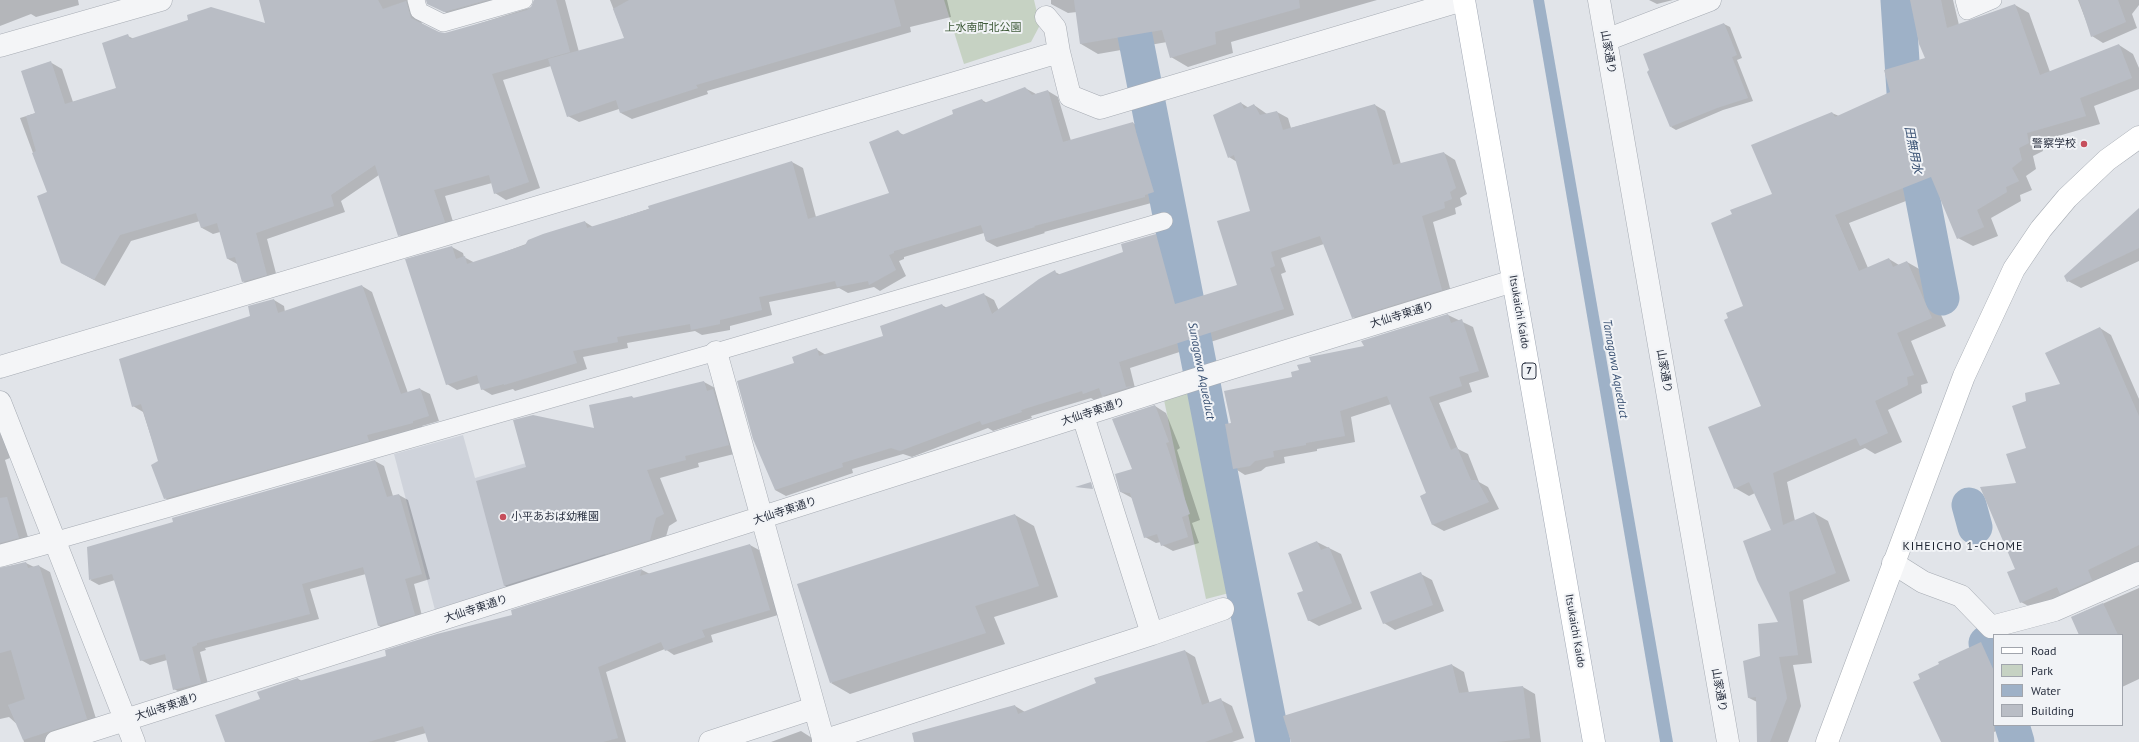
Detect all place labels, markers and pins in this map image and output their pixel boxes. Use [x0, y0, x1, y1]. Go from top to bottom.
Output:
place label: 警察学校 [2032, 137, 2076, 151]
marker: 警察学校 [2079, 139, 2089, 149]
place label: 小平あおば幼稚園 [511, 510, 599, 524]
marker: 小平あおば幼稚園 [498, 512, 508, 522]

